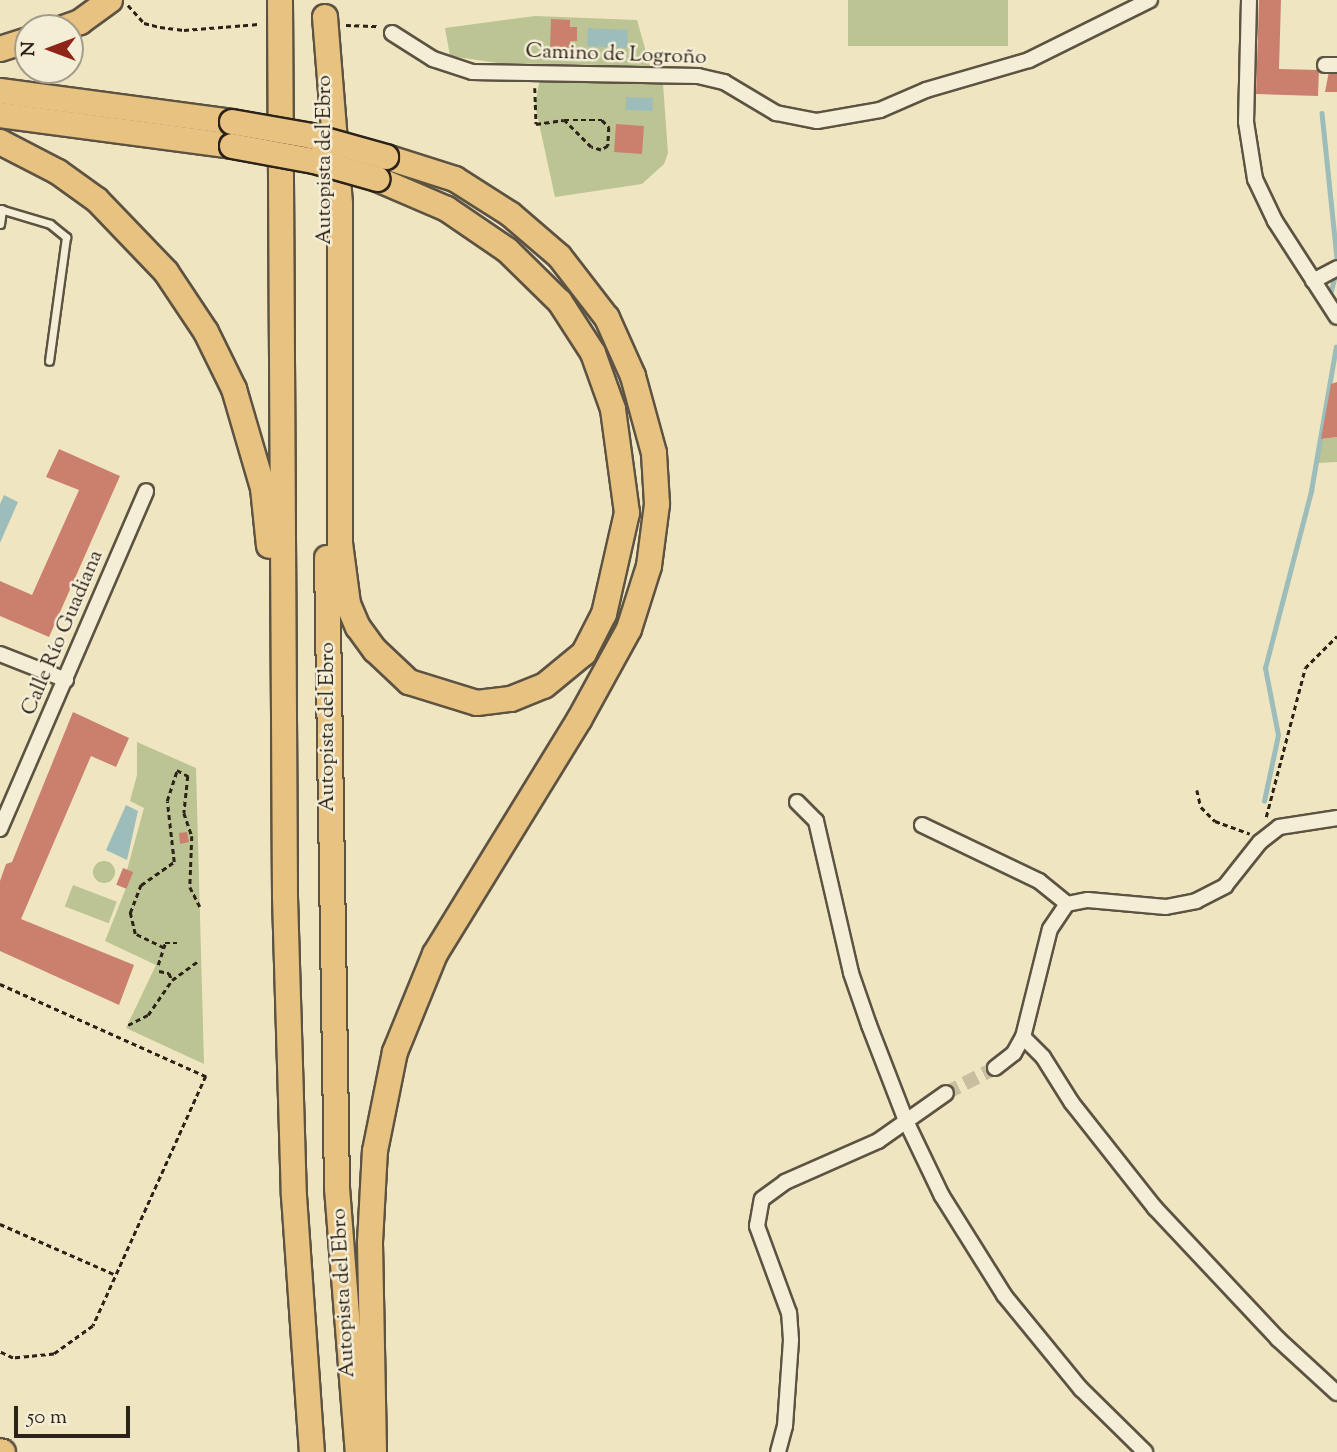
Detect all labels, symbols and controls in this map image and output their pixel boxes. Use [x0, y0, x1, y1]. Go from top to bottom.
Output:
north arrow [14, 14, 84, 84]
street label: Camino de Logroño [525, 39, 707, 71]
text: N [16, 41, 43, 57]
street label: Autopista del Ebro [312, 75, 338, 245]
street label: Calle Río Guadiana [17, 547, 109, 719]
street label: Autopista del Ebro [315, 642, 341, 812]
street label: Autopista del Ebro [327, 1208, 361, 1378]
scale bar [18, 1392, 133, 1436]
text: 50 m [27, 1403, 67, 1433]

